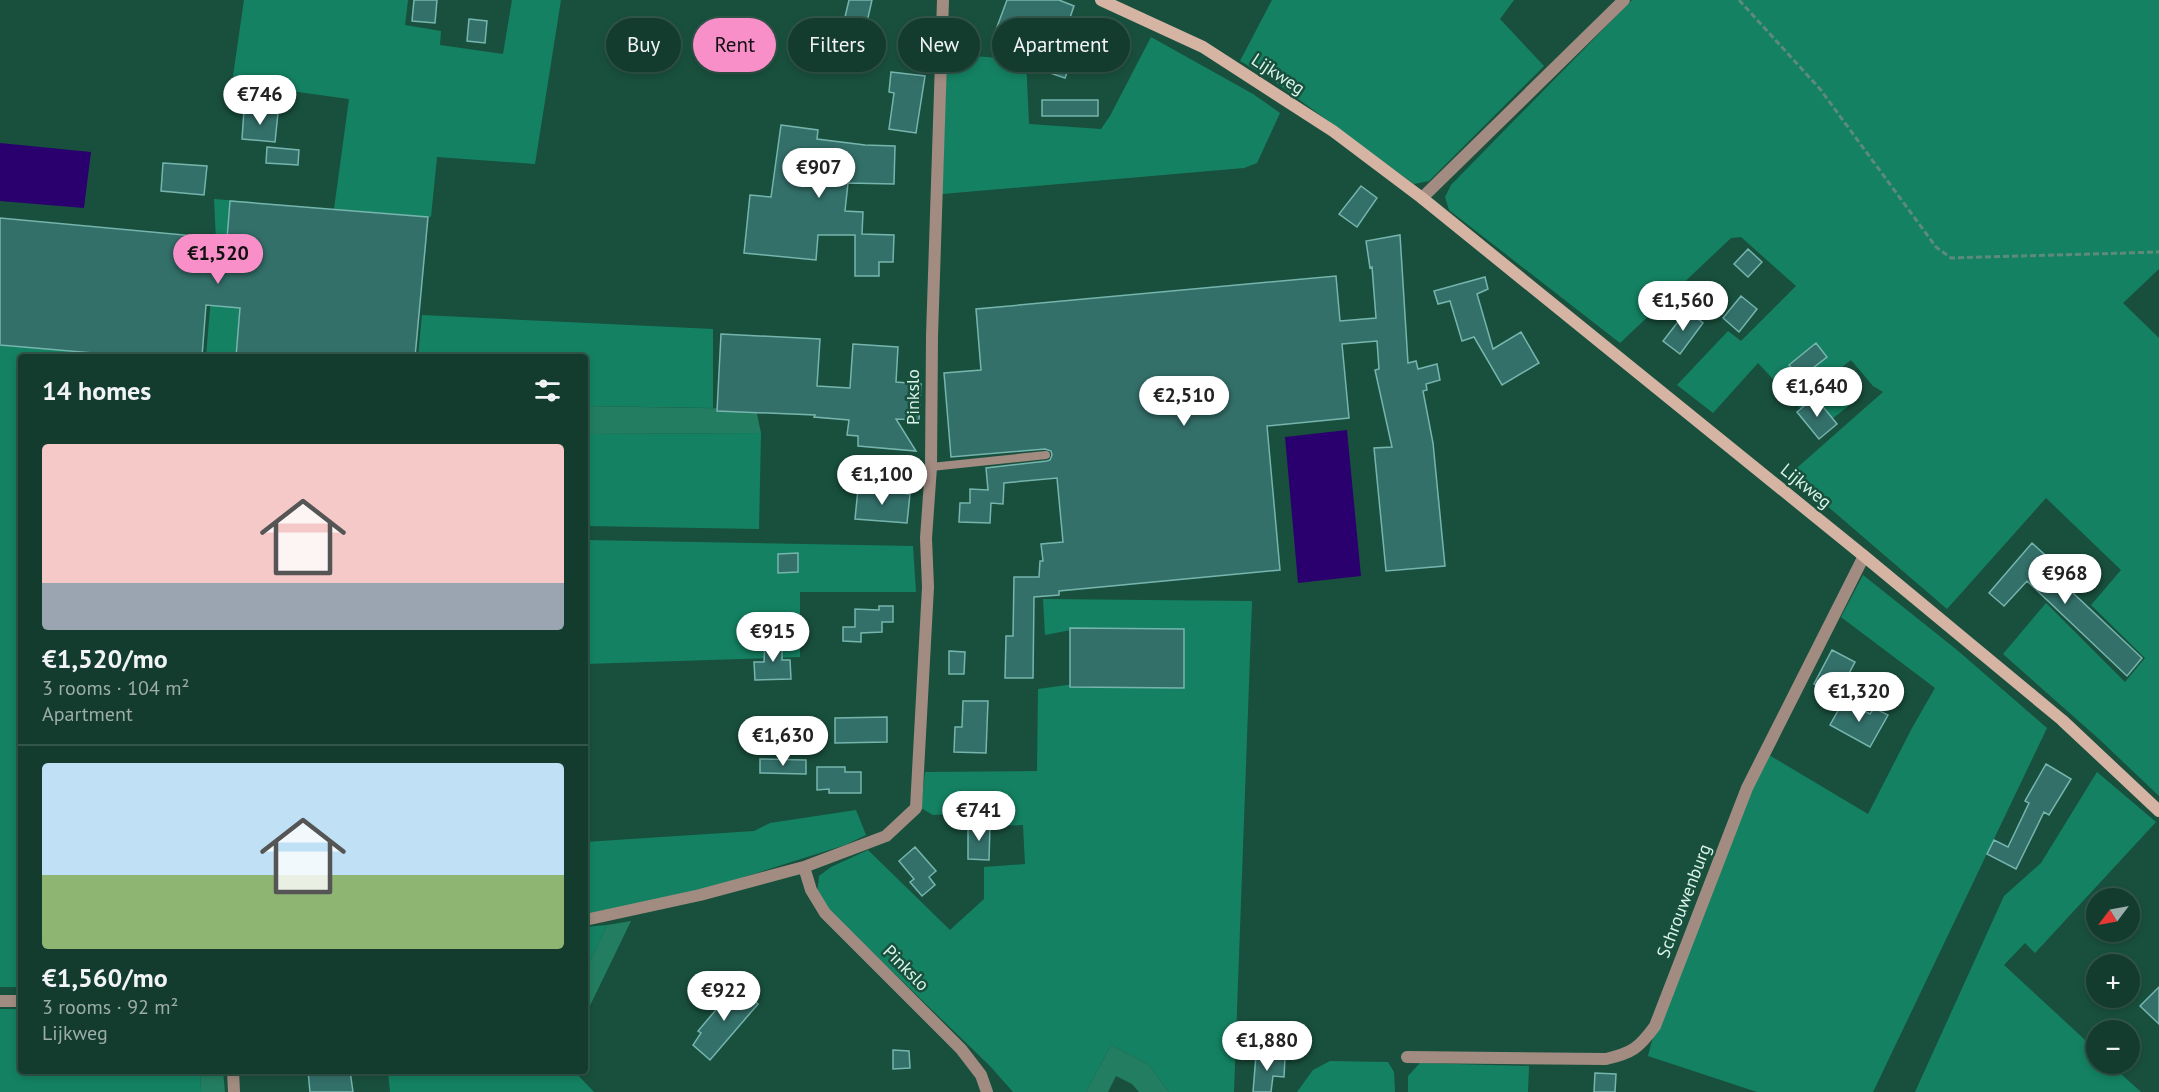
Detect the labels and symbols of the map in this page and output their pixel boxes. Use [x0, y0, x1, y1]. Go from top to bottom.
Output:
street label: Lijkweg [1247, 48, 1309, 99]
pin: €746 [224, 75, 296, 126]
pin: €907 [783, 148, 855, 199]
pin: €1,520 [169, 234, 267, 285]
pin: €1,560 [1634, 281, 1732, 332]
pin: €1,640 [1768, 367, 1866, 418]
street label: Pinkslo [901, 369, 924, 425]
pin: €2,510 [1135, 376, 1233, 427]
pin: €1,100 [833, 455, 931, 506]
street label: Lijkweg [1776, 458, 1837, 513]
pin: €968 [2029, 554, 2101, 605]
pin: €915 [737, 612, 809, 663]
pin: €1,320 [1810, 672, 1908, 723]
pin: €1,630 [734, 716, 832, 767]
pin: €741 [943, 791, 1015, 842]
street label: Schrouwenburg [1651, 841, 1716, 961]
north arrow [2086, 888, 2140, 942]
street label: Pinkslo [878, 940, 934, 996]
pin: €922 [688, 971, 760, 1022]
pin: €1,880 [1218, 1021, 1316, 1072]

